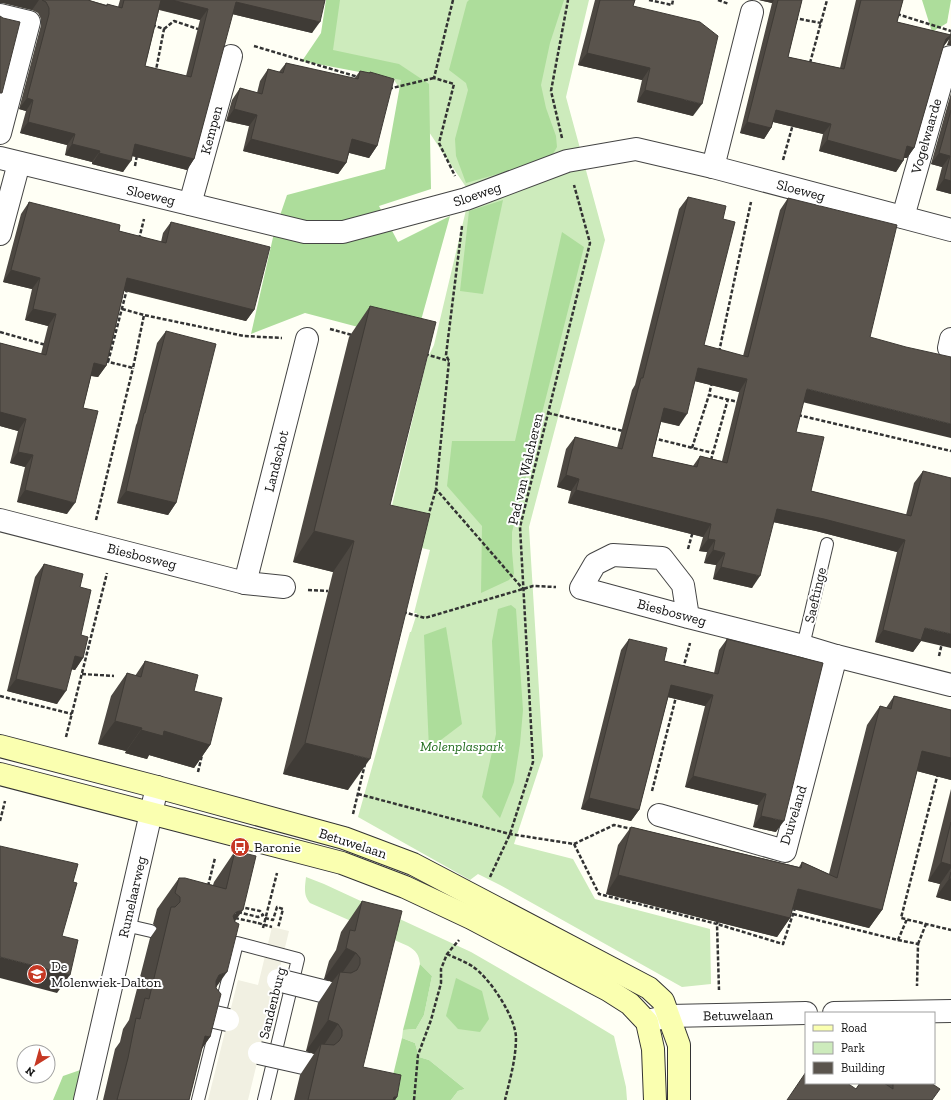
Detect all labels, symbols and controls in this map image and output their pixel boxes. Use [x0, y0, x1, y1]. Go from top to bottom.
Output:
street label: Vogelwaarde [907, 96, 945, 177]
street label: Kempen [197, 104, 226, 156]
street label: Sloeweg [775, 176, 827, 205]
street label: Sloeweg [451, 178, 504, 211]
street label: Sloeweg [125, 182, 177, 209]
street label: Pad van Walcheren [504, 412, 547, 527]
street label: Landschot [261, 428, 293, 494]
street label: Biesbosweg [106, 540, 179, 573]
street label: Saeftinge [801, 565, 830, 625]
street label: Biesbosweg [636, 595, 709, 630]
park label: Molenplaspark [420, 738, 504, 755]
street label: Duiveland [776, 783, 811, 847]
street label: Betuwelaan [317, 825, 389, 862]
bus stop icon: Baronie [229, 836, 251, 858]
place label: Baronie [254, 839, 301, 856]
street label: Rumelaarweg [115, 854, 150, 940]
place label: De Molenwiek-Dalton [51, 958, 161, 991]
school or university icon: De Molenwiek-Dalton [26, 963, 48, 985]
street label: Sandenburg [255, 965, 290, 1041]
street label: Betuwelaan [703, 1006, 773, 1025]
legend [805, 1012, 935, 1084]
text: Road [841, 1021, 867, 1035]
text: Park [841, 1041, 866, 1055]
north arrow [16, 1044, 56, 1084]
text: Building [841, 1061, 885, 1075]
text: N [23, 1063, 38, 1079]

